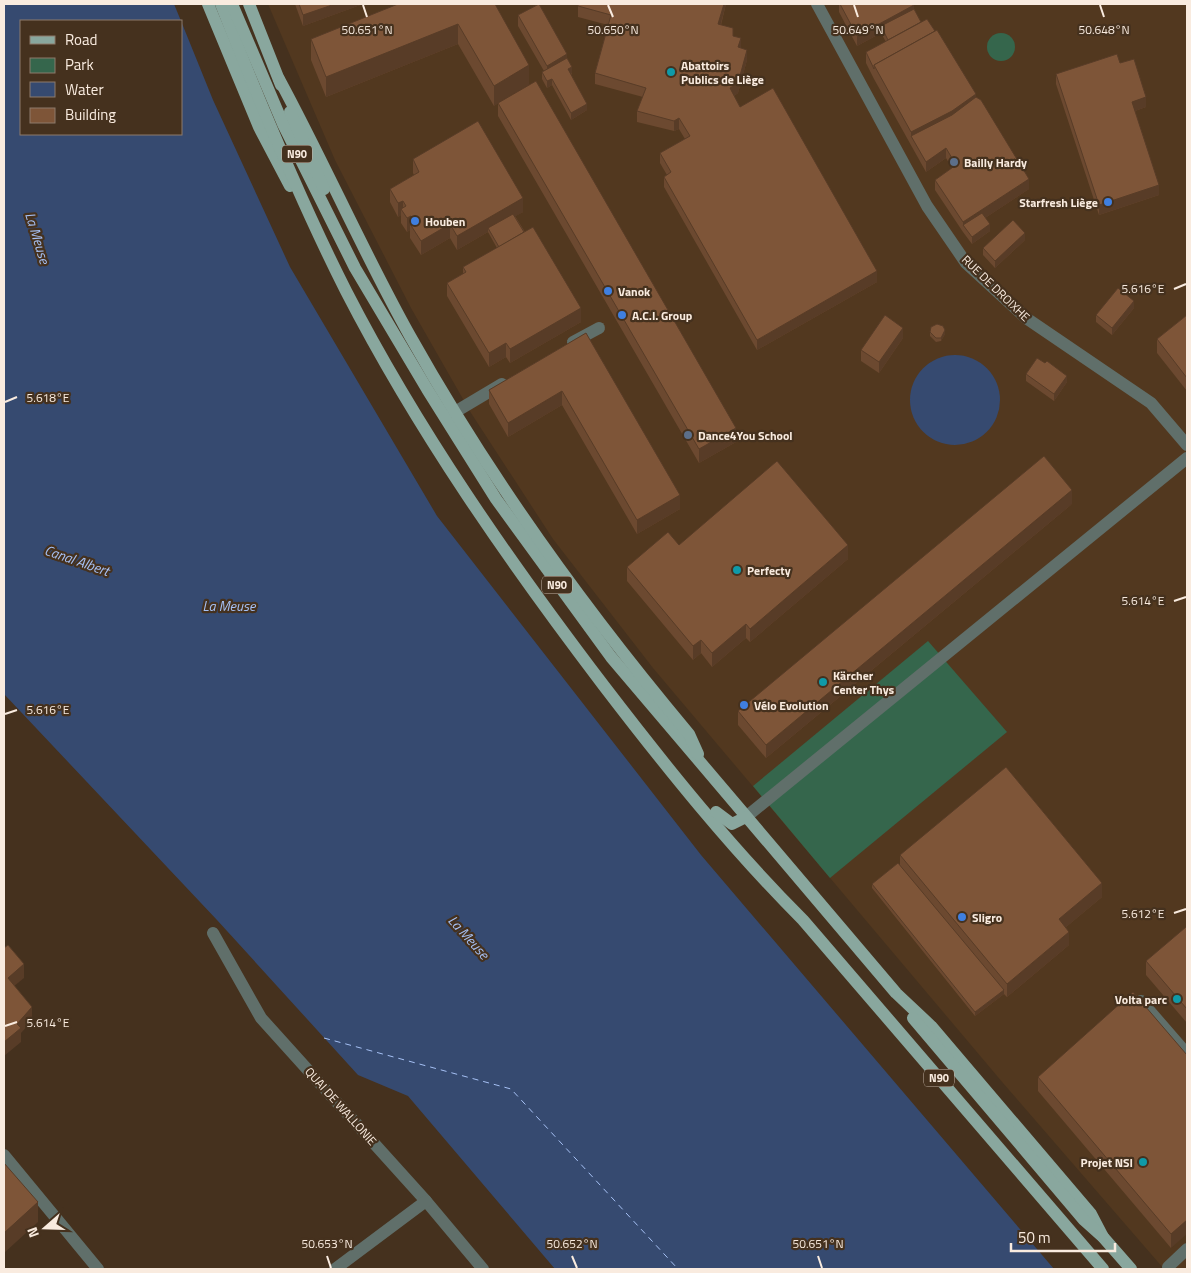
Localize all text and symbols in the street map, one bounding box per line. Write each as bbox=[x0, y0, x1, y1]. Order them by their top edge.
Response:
legend bbox=[20, 20, 182, 135]
text: 50.651°N bbox=[341, 20, 393, 39]
text: 50.650°N bbox=[587, 20, 639, 39]
text: 50.649°N bbox=[832, 20, 884, 39]
text: 50.648°N bbox=[1078, 20, 1130, 39]
text: Road bbox=[65, 28, 97, 51]
text: Park bbox=[65, 53, 94, 76]
place label: Abattoirs Publics de Liège bbox=[681, 56, 764, 89]
marker: Abattoirs Publics de Liège bbox=[665, 66, 677, 78]
text: Water bbox=[65, 78, 104, 101]
text: Building bbox=[65, 103, 116, 126]
road number: N90 bbox=[282, 146, 312, 162]
place label: Bailly Hardy bbox=[964, 153, 1027, 172]
marker: Bailly Hardy bbox=[948, 156, 960, 168]
place label: Starfresh Liège bbox=[1019, 193, 1098, 212]
marker: Starfresh Liège bbox=[1102, 196, 1114, 208]
water label: La Meuse bbox=[20, 210, 56, 268]
place label: Houben bbox=[425, 212, 465, 231]
marker: Houben bbox=[409, 215, 421, 227]
street label: RUE DE DROIXHE bbox=[957, 250, 1035, 326]
text: 5.616°E bbox=[1122, 279, 1165, 298]
place label: Vanok bbox=[618, 282, 651, 301]
marker: Vanok bbox=[602, 285, 614, 297]
place label: A.C.I. Group bbox=[632, 306, 693, 325]
marker: A.C.I. Group bbox=[616, 309, 628, 321]
text: 5.618°E bbox=[27, 388, 70, 407]
place label: Dance4You School bbox=[698, 426, 793, 445]
marker: Dance4You School bbox=[682, 429, 694, 441]
water label: Canal Albert bbox=[42, 539, 114, 581]
place label: Perfecty bbox=[747, 561, 791, 580]
marker: Perfecty bbox=[731, 564, 743, 576]
road number: N90 bbox=[542, 576, 572, 594]
text: 5.614°E bbox=[1122, 591, 1165, 610]
water label: La Meuse bbox=[203, 595, 257, 616]
place label: Kärcher Center Thys bbox=[833, 666, 895, 699]
marker: Kärcher Center Thys bbox=[817, 676, 829, 688]
place label: Vélo Evolution bbox=[754, 696, 829, 715]
marker: Vélo Evolution bbox=[738, 699, 750, 711]
text: 5.616°E bbox=[27, 700, 70, 719]
text: 5.612°E bbox=[1122, 904, 1165, 923]
place label: Sligro bbox=[972, 908, 1002, 927]
water label: La Meuse bbox=[444, 910, 495, 965]
marker: Sligro bbox=[956, 911, 968, 923]
place label: Volta parc bbox=[1115, 990, 1167, 1009]
marker: Volta parc bbox=[1171, 993, 1183, 1005]
text: 5.614°E bbox=[27, 1013, 70, 1032]
street label: QUAI DE WALLONIE bbox=[301, 1063, 382, 1150]
road number: N90 bbox=[924, 1070, 954, 1086]
place label: Projet NSI bbox=[1081, 1153, 1133, 1172]
marker: Projet NSI bbox=[1137, 1156, 1149, 1168]
north arrow bbox=[20, 1203, 70, 1253]
scale bar bbox=[1011, 1220, 1115, 1252]
text: N bbox=[21, 1224, 44, 1241]
text: 50 m bbox=[1018, 1226, 1051, 1249]
text: 50.653°N bbox=[301, 1234, 353, 1253]
text: 50.652°N bbox=[546, 1234, 598, 1253]
text: 50.651°N bbox=[792, 1234, 844, 1253]

